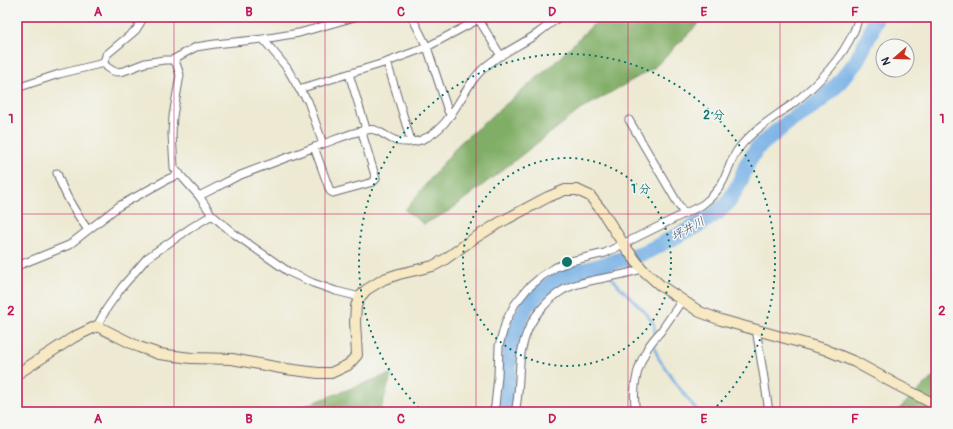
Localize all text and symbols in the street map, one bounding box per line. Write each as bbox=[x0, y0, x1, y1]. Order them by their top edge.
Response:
text: A bbox=[94, 4, 103, 20]
text: B bbox=[245, 4, 253, 20]
text: C bbox=[397, 4, 405, 20]
text: D bbox=[548, 4, 556, 20]
text: E bbox=[701, 4, 708, 20]
text: F bbox=[851, 4, 859, 20]
north arrow bbox=[875, 38, 915, 78]
text: N bbox=[879, 55, 893, 67]
text: 2 分 bbox=[703, 108, 725, 123]
text: 1 bbox=[8, 111, 14, 127]
text: 1 bbox=[939, 111, 945, 127]
text: 1 分 bbox=[631, 182, 651, 197]
water label: 坪井川 bbox=[669, 214, 707, 244]
centre of rings bbox=[560, 255, 574, 269]
text: 2 bbox=[7, 303, 15, 319]
text: 2 bbox=[938, 303, 946, 319]
text: A bbox=[94, 411, 103, 427]
text: B bbox=[245, 411, 253, 427]
text: C bbox=[397, 411, 405, 427]
text: D bbox=[548, 411, 556, 427]
text: E bbox=[701, 411, 708, 427]
text: F bbox=[851, 411, 859, 427]

